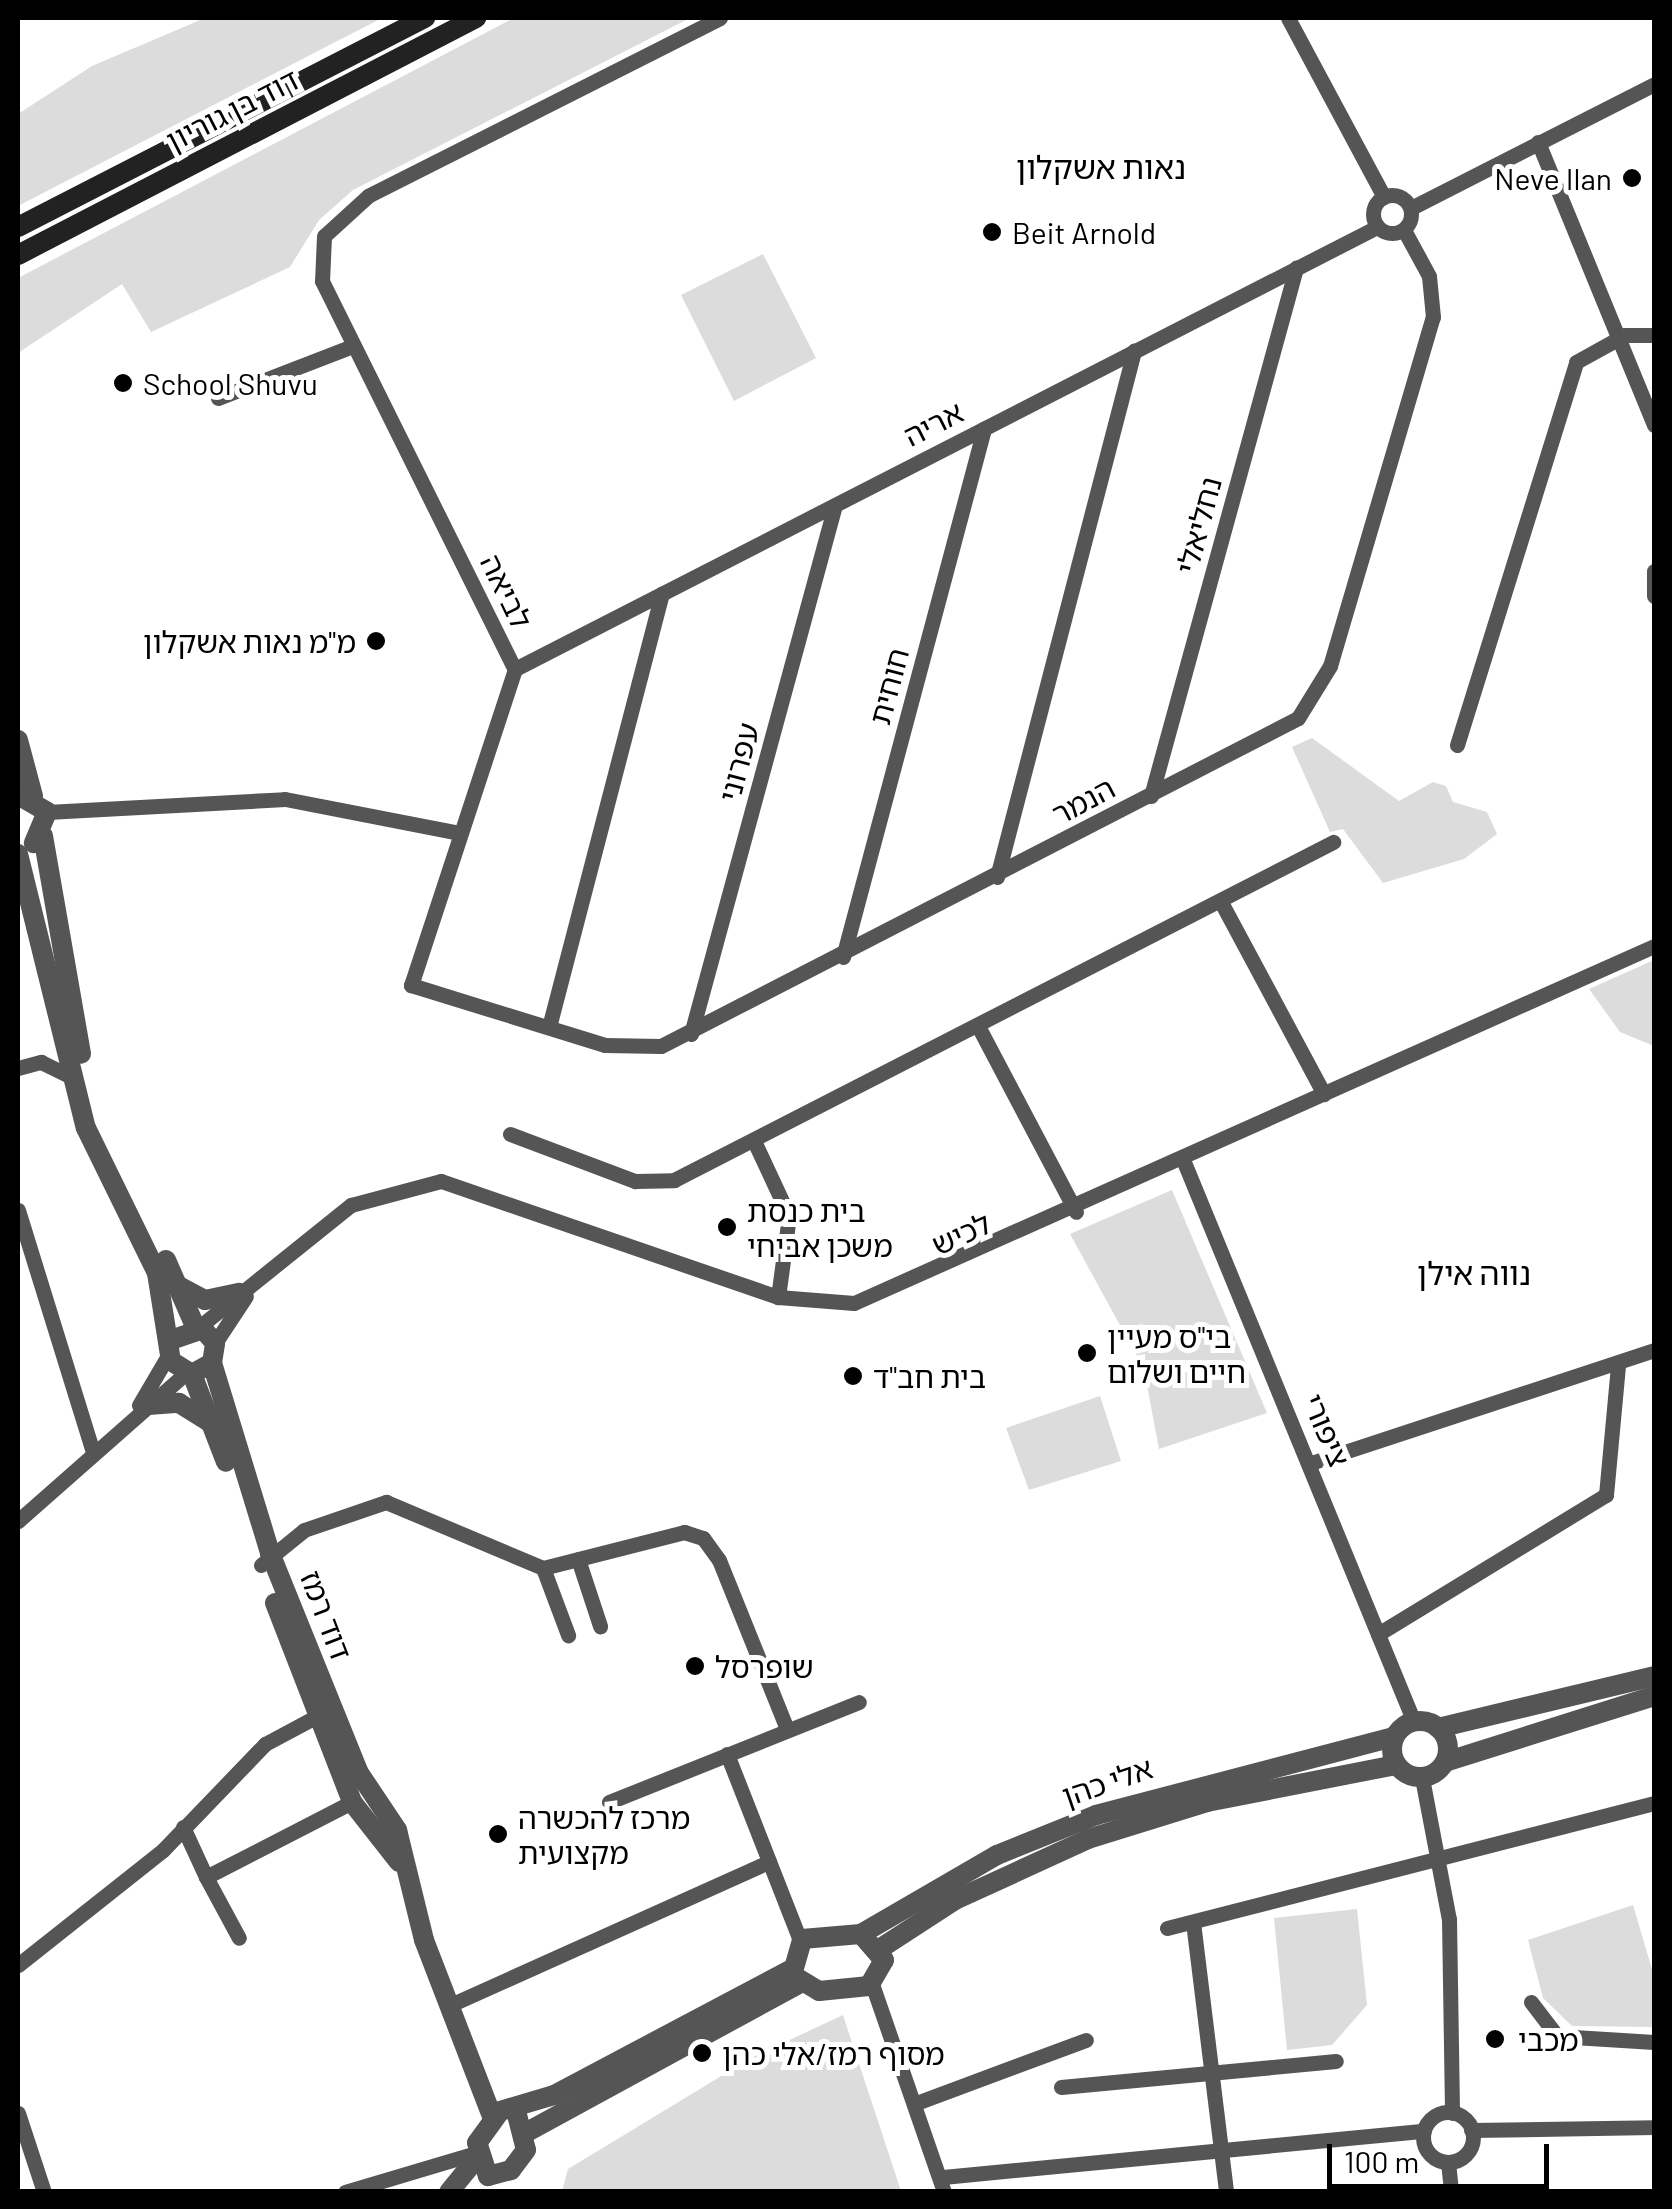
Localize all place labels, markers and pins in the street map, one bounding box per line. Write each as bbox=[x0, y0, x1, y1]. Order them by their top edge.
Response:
place label: Neve Ilan bbox=[1494, 160, 1612, 196]
marker: Neve Ilan bbox=[1621, 167, 1643, 189]
place label: Beit Arnold bbox=[1012, 214, 1156, 250]
marker: Beit Arnold bbox=[981, 221, 1003, 243]
place label: School Shuvu bbox=[143, 365, 318, 401]
marker: School Shuvu bbox=[112, 372, 134, 394]
place label: מ"מ נאות אשקלון bbox=[143, 623, 356, 659]
marker: מ"מ נאות אשקלון bbox=[365, 630, 387, 652]
place label: בית כנסת משכן אביחי bbox=[747, 1192, 893, 1262]
marker: בית כנסת משכן אביחי bbox=[716, 1216, 738, 1238]
place label: בי"ס מעיין חיים ושלום bbox=[1107, 1318, 1246, 1388]
marker: בי"ס מעיין חיים ושלום bbox=[1076, 1342, 1098, 1364]
place label: בית חב"ד bbox=[873, 1358, 986, 1394]
marker: בית חב"ד bbox=[842, 1365, 864, 1387]
place label: שופרסל bbox=[715, 1648, 814, 1684]
marker: שופרסל bbox=[684, 1655, 706, 1677]
place label: מרכז להכשרה מקצועית bbox=[518, 1799, 690, 1870]
marker: מרכז להכשרה מקצועית bbox=[487, 1823, 509, 1845]
place label: מכבי bbox=[1518, 2021, 1579, 2057]
marker: מכבי bbox=[1482, 2026, 1508, 2052]
place label: מסוף רמז/אלי כהן bbox=[722, 2035, 945, 2071]
marker: מסוף רמז/אלי כהן bbox=[691, 2042, 713, 2064]

